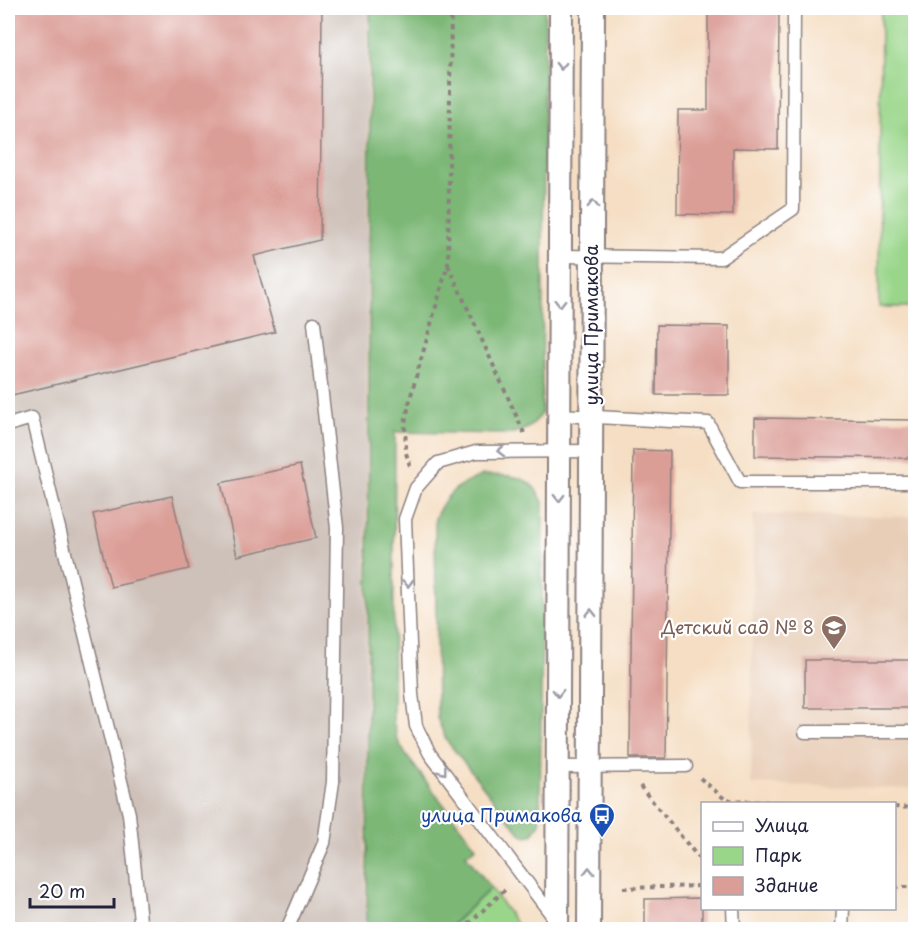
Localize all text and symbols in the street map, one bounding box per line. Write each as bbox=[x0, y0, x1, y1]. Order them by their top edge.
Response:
one-way arrow bbox=[555, 61, 567, 70]
one-way arrow bbox=[587, 199, 599, 208]
street label: улица Примакова bbox=[577, 244, 604, 405]
one-way arrow bbox=[554, 298, 566, 307]
one-way arrow bbox=[496, 445, 505, 458]
one-way arrow bbox=[553, 493, 565, 502]
one-way arrow bbox=[401, 579, 414, 588]
one-way arrow bbox=[584, 609, 597, 618]
place label: Детский сад № 8 bbox=[660, 613, 814, 640]
school or university icon: Детский сад № 8 bbox=[819, 613, 849, 651]
one-way arrow bbox=[552, 688, 564, 697]
one-way arrow bbox=[435, 764, 446, 775]
place label: улица Примакова bbox=[421, 801, 583, 828]
bus stop icon: улица Примакова bbox=[587, 801, 617, 839]
legend bbox=[701, 802, 896, 910]
text: Улица bbox=[755, 811, 809, 838]
text: Парк bbox=[755, 841, 802, 868]
one-way arrow bbox=[583, 867, 595, 876]
scale bar bbox=[30, 871, 114, 909]
text: Здание bbox=[755, 871, 818, 898]
text: 20 m bbox=[39, 877, 85, 904]

